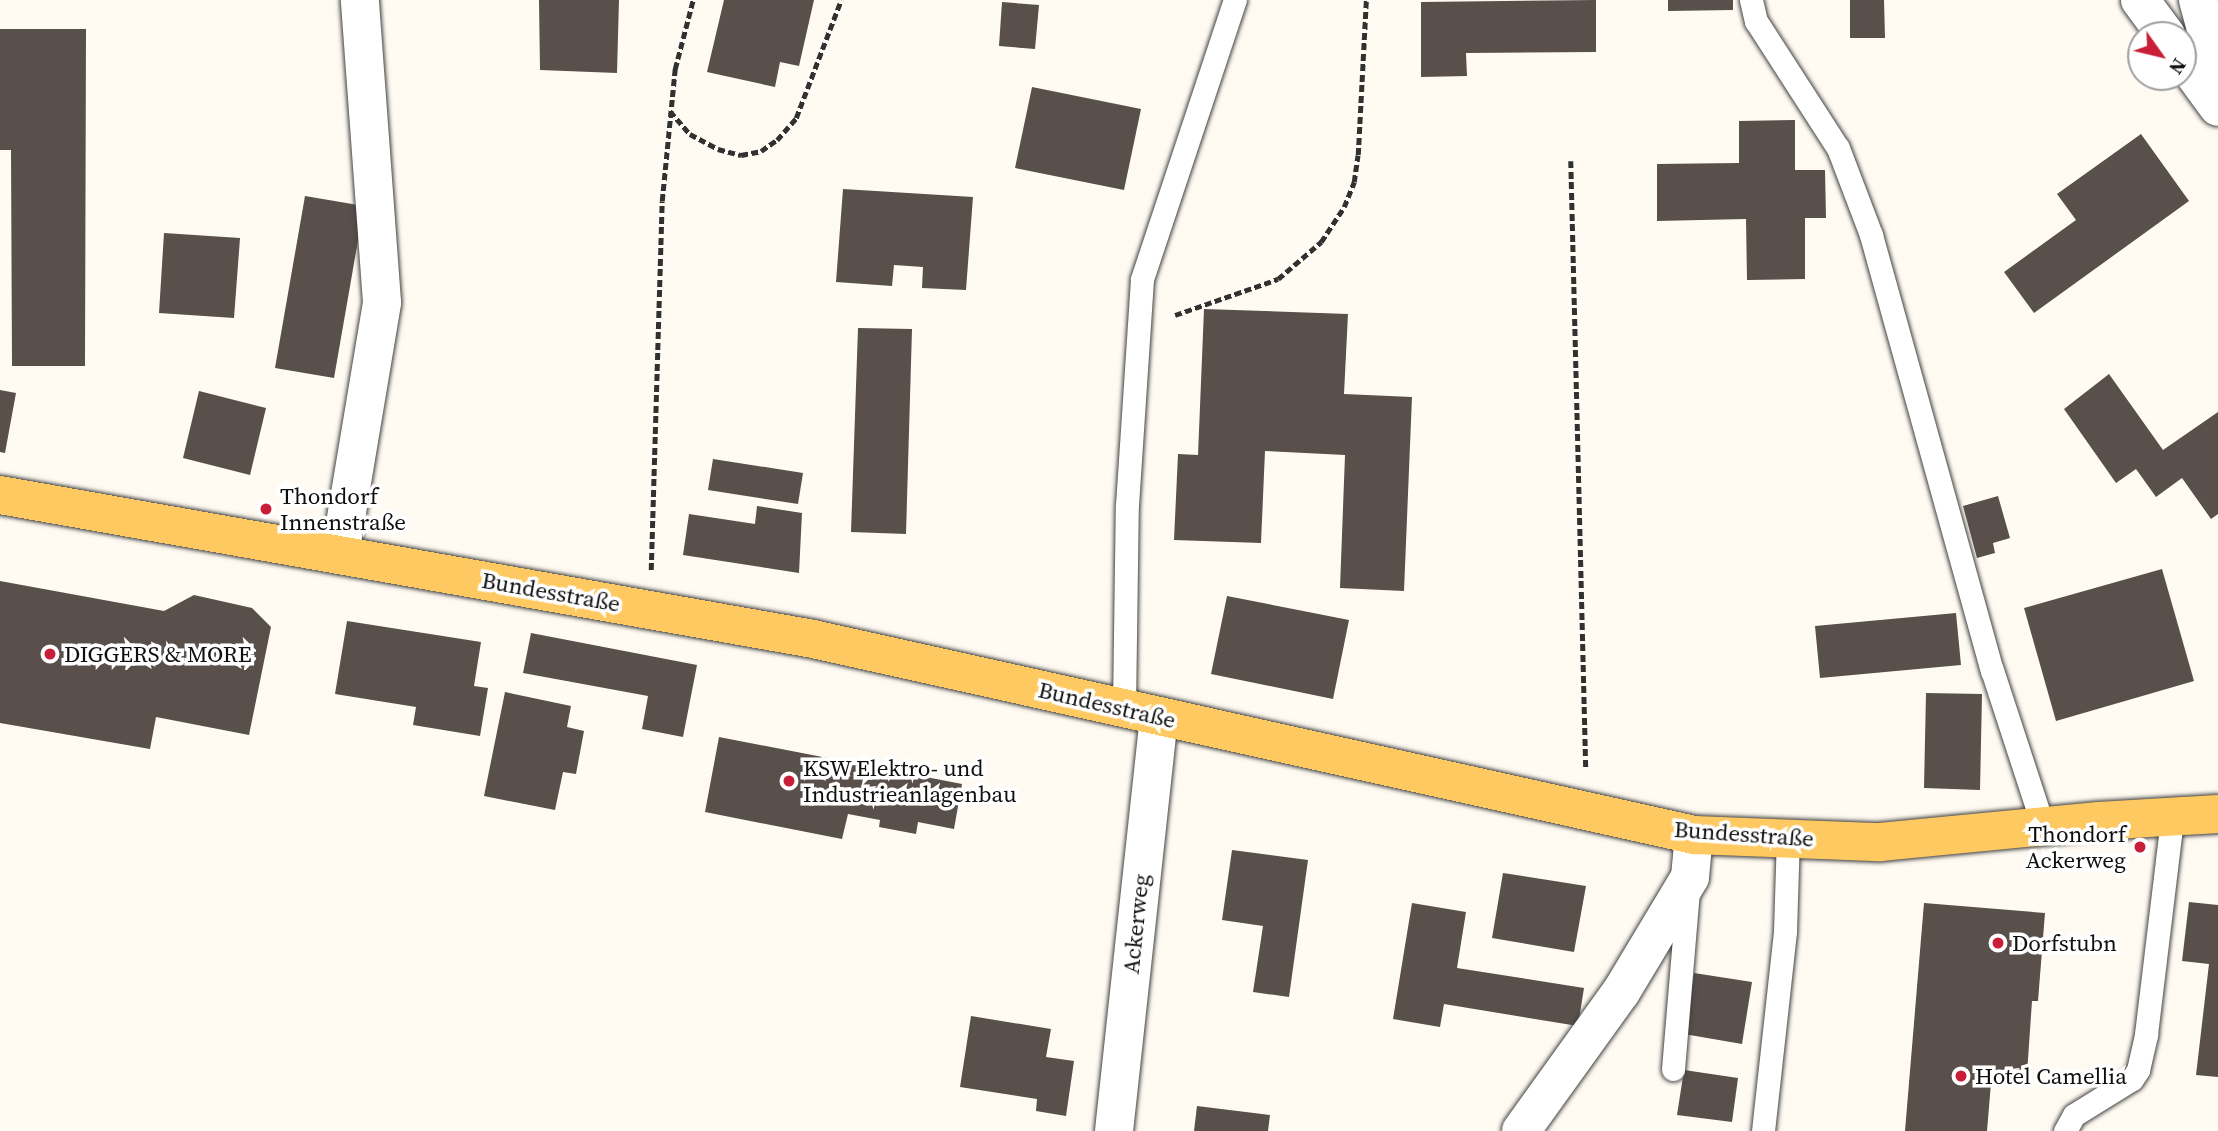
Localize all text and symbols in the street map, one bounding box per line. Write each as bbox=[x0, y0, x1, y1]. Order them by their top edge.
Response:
north arrow bbox=[2127, 21, 2197, 91]
text: N bbox=[2163, 54, 2192, 80]
place label: Thondorf Innenstraße bbox=[280, 482, 406, 536]
marker: Thondorf Innenstraße bbox=[258, 501, 274, 517]
street label: Bundesstraße bbox=[480, 566, 622, 618]
place label: DIGGERS & MORE bbox=[64, 640, 252, 668]
marker: DIGGERS & MORE bbox=[42, 646, 58, 662]
street label: Bundesstraße bbox=[1036, 676, 1178, 734]
place label: KSW Elektro- und Industrieanlagenbau bbox=[803, 754, 1017, 808]
marker: KSW Elektro- und Industrieanlagenbau bbox=[781, 773, 797, 789]
street label: Bundesstraße bbox=[1673, 815, 1815, 853]
place label: Thondorf Ackerweg bbox=[2026, 820, 2126, 874]
marker: Thondorf Ackerweg bbox=[2132, 839, 2148, 855]
street label: Ackerweg bbox=[1117, 873, 1155, 975]
place label: Dorfstubn bbox=[2012, 929, 2117, 957]
marker: Dorfstubn bbox=[1990, 935, 2006, 951]
place label: Hotel Camellia bbox=[1975, 1062, 2127, 1090]
marker: Hotel Camellia bbox=[1953, 1068, 1969, 1084]

